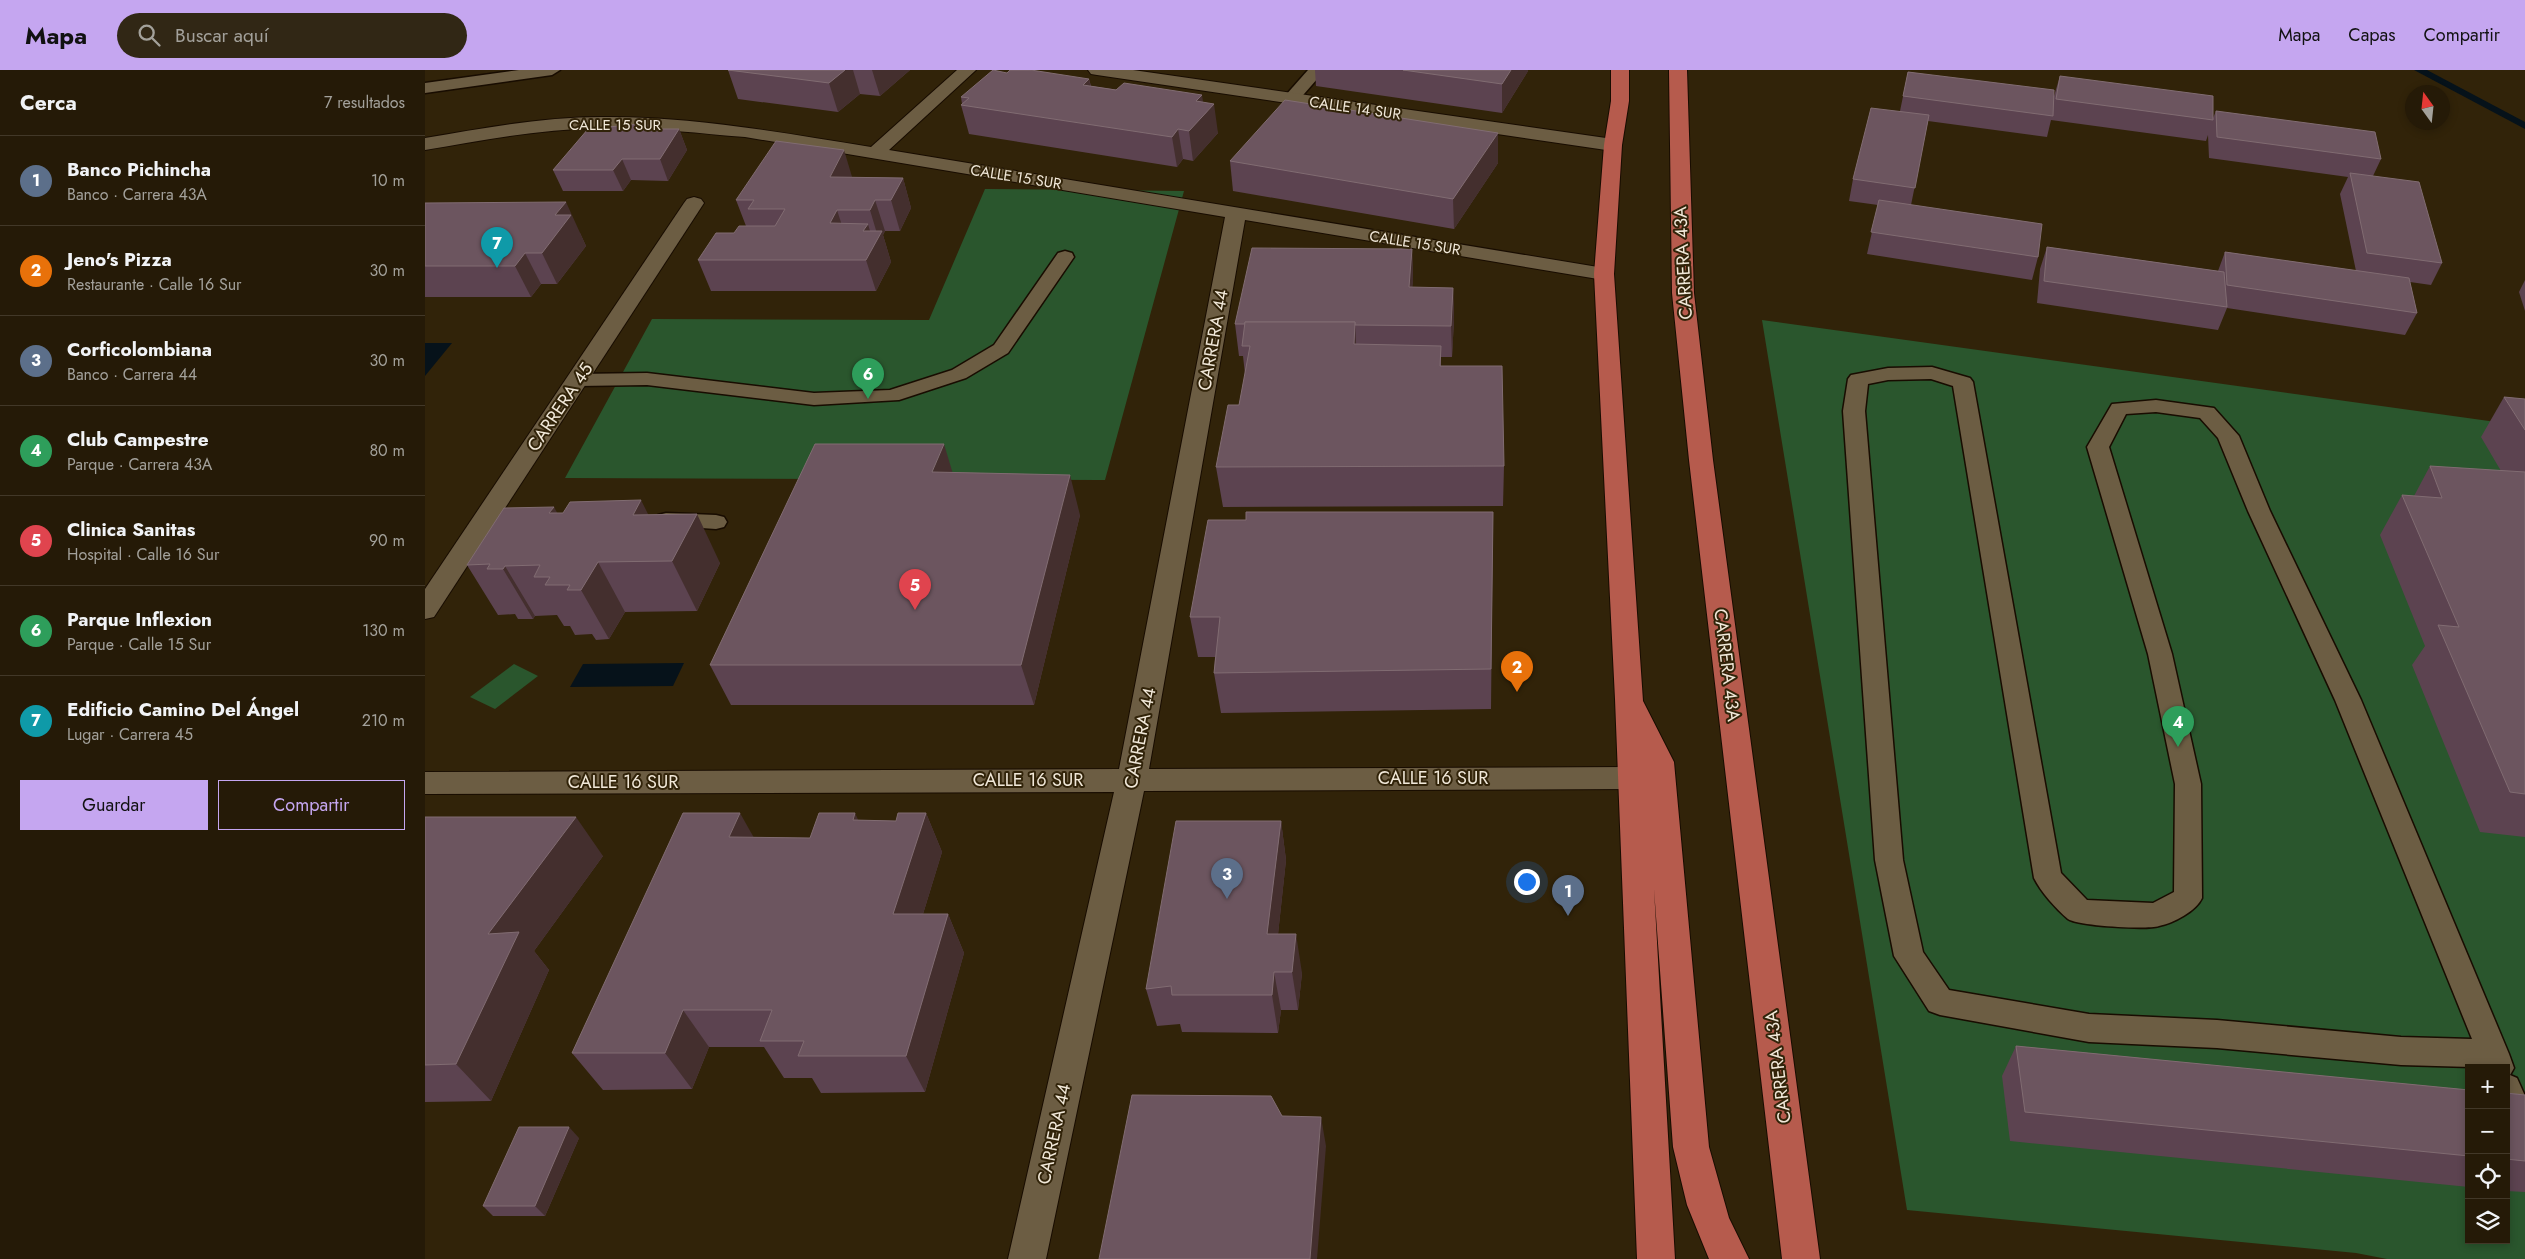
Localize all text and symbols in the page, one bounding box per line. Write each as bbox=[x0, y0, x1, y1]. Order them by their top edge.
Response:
search box bbox=[117, 13, 467, 58]
text: Mapa bbox=[25, 18, 87, 53]
icon: search bbox=[135, 21, 163, 49]
text: Buscar aquí bbox=[175, 22, 269, 49]
text: Mapa bbox=[2278, 22, 2320, 48]
text: Capas bbox=[2348, 22, 2396, 48]
text: Compartir bbox=[2424, 22, 2500, 48]
north arrow bbox=[2405, 85, 2450, 130]
text: Cerca bbox=[20, 88, 77, 118]
text: 7 resultados bbox=[324, 91, 405, 114]
street label: CALLE 14 SUR bbox=[1308, 91, 1403, 125]
street label: CALLE 15 SUR bbox=[569, 114, 662, 136]
text: Banco Pichincha bbox=[67, 156, 211, 183]
street label: CALLE 15 SUR bbox=[969, 159, 1064, 195]
text: 1 bbox=[32, 169, 40, 192]
text: 10 m bbox=[371, 169, 405, 192]
text: Banco · Carrera 43A bbox=[67, 183, 207, 206]
street label: CARRERA 43A bbox=[1667, 206, 1699, 320]
street label: CALLE 15 SUR bbox=[1368, 225, 1463, 261]
pin: 7 bbox=[481, 227, 513, 268]
text: Jeno's Pizza bbox=[67, 246, 172, 273]
text: 2 bbox=[31, 259, 41, 282]
text: 30 m bbox=[369, 259, 405, 282]
text: Restaurante · Calle 16 Sur bbox=[67, 273, 242, 296]
street label: CARRERA 44 bbox=[1191, 287, 1235, 393]
text: Corficolombiana bbox=[67, 336, 212, 363]
text: 3 bbox=[31, 349, 41, 372]
text: 30 m bbox=[369, 349, 405, 372]
street label: CARRERA 45 bbox=[521, 357, 599, 457]
pin: 6 bbox=[852, 358, 884, 399]
text: Banco · Carrera 44 bbox=[67, 363, 197, 386]
text: Club Campestre bbox=[67, 426, 209, 453]
text: 4 bbox=[30, 439, 42, 462]
text: 80 m bbox=[369, 439, 405, 462]
text: Parque · Carrera 43A bbox=[67, 453, 212, 476]
text: Clinica Sanitas bbox=[67, 516, 195, 543]
text: 5 bbox=[31, 529, 41, 552]
text: 90 m bbox=[369, 529, 405, 552]
text: Hospital · Calle 16 Sur bbox=[67, 543, 219, 566]
pin: 5 bbox=[899, 569, 931, 610]
text: Parque Inflexion bbox=[67, 606, 212, 633]
street label: CARRERA 43A bbox=[1707, 607, 1747, 723]
text: 6 bbox=[31, 619, 41, 642]
text: 130 m bbox=[362, 619, 405, 642]
text: Parque · Calle 15 Sur bbox=[67, 633, 211, 656]
pin: 2 bbox=[1501, 651, 1533, 692]
street label: CARRERA 44 bbox=[1117, 685, 1163, 791]
text: Edificio Camino Del Ángel bbox=[67, 696, 299, 723]
pin: 4 bbox=[2162, 706, 2194, 747]
text: 7 bbox=[31, 709, 41, 732]
text: 210 m bbox=[362, 709, 405, 732]
text: Lugar · Carrera 45 bbox=[67, 723, 193, 746]
street label: CALLE 16 SUR bbox=[1378, 765, 1488, 791]
street label: CALLE 16 SUR bbox=[973, 767, 1083, 793]
street label: CALLE 16 SUR bbox=[568, 769, 678, 795]
button: Guardar bbox=[20, 780, 208, 830]
button: Compartir bbox=[218, 780, 405, 830]
pin: 3 bbox=[1211, 858, 1243, 899]
your location bbox=[1514, 869, 1540, 895]
pin: 1 bbox=[1552, 875, 1584, 916]
street label: CARRERA 43A bbox=[1758, 1009, 1798, 1125]
map controls bbox=[2465, 1064, 2510, 1244]
button: + bbox=[2465, 1064, 2510, 1109]
street label: CARRERA 44 bbox=[1031, 1081, 1077, 1187]
button: − bbox=[2465, 1109, 2510, 1154]
button: locate bbox=[2465, 1154, 2510, 1199]
button: layers bbox=[2465, 1199, 2510, 1244]

